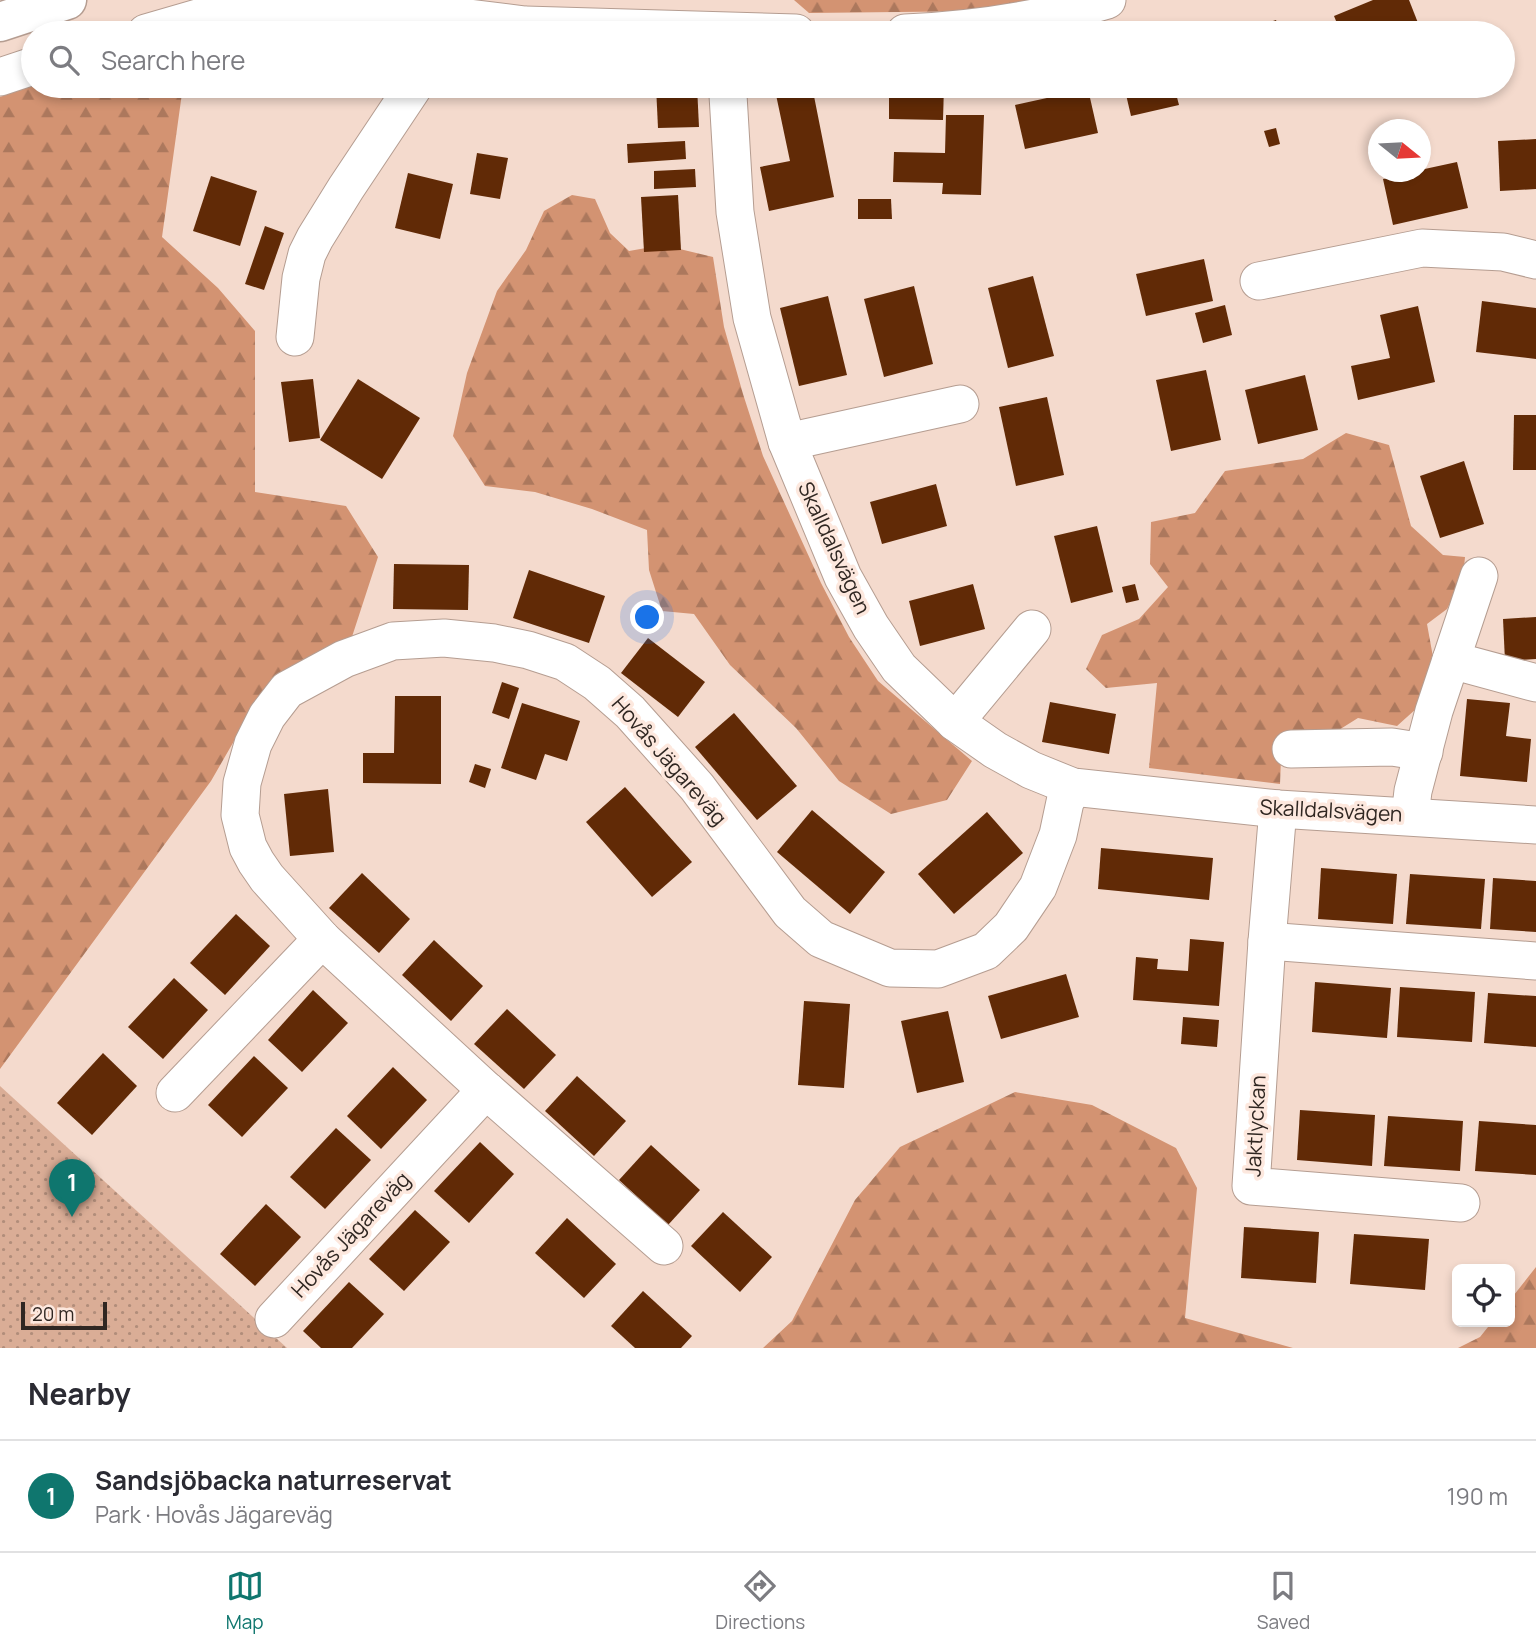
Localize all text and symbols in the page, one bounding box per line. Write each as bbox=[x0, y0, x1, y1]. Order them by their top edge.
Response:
search box bbox=[21, 21, 1515, 98]
icon: search bbox=[45, 41, 83, 79]
text: Search here bbox=[101, 42, 246, 78]
north arrow bbox=[1368, 119, 1431, 182]
street label: Skalldalsvägen bbox=[792, 477, 878, 618]
your location bbox=[630, 600, 664, 634]
street label: Hovås Jägareväg bbox=[606, 690, 734, 831]
street label: Skalldalsvägen bbox=[1259, 792, 1403, 828]
street label: Jaktlyckan bbox=[1238, 1074, 1272, 1178]
pin: 1 bbox=[49, 1159, 95, 1217]
street label: Hovås Jägareväg bbox=[285, 1165, 416, 1303]
map controls bbox=[1452, 1264, 1515, 1327]
button: locate bbox=[1452, 1264, 1515, 1327]
scale bar bbox=[21, 1299, 107, 1331]
text: 20 m bbox=[32, 1301, 74, 1327]
text: Nearby bbox=[28, 1373, 131, 1414]
text: Sandsjöbacka naturreservat bbox=[95, 1462, 452, 1498]
text: 1 bbox=[46, 1480, 56, 1512]
text: 190 m bbox=[1447, 1480, 1508, 1512]
text: Park · Hovås Jägareväg bbox=[95, 1498, 333, 1530]
tab: Map bbox=[226, 1567, 264, 1635]
tab: Directions bbox=[715, 1567, 805, 1635]
tab: Saved bbox=[1257, 1567, 1310, 1635]

